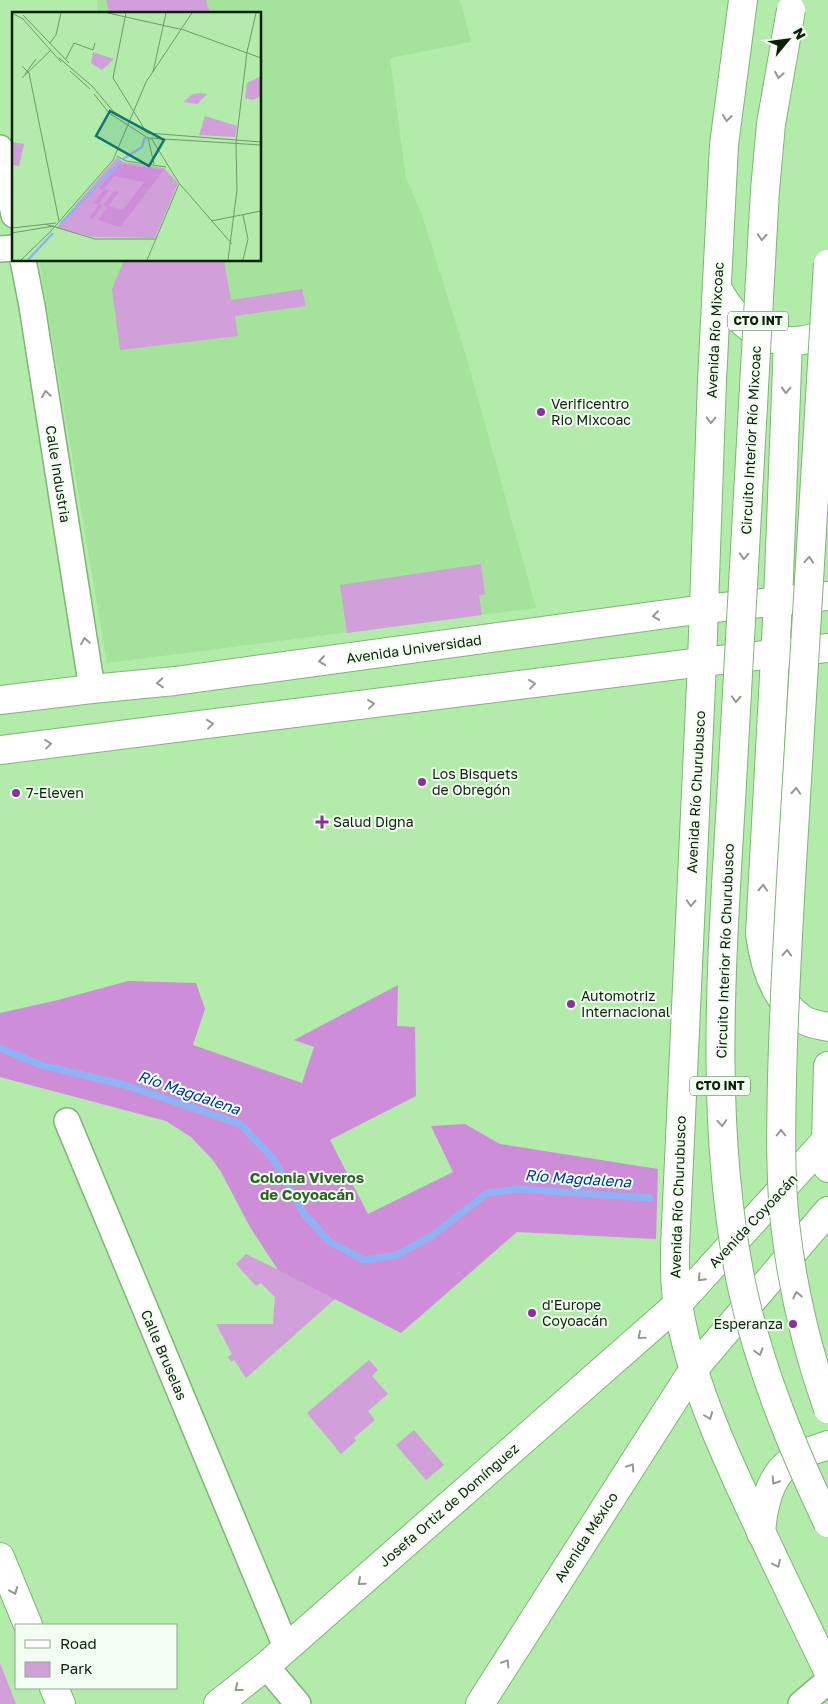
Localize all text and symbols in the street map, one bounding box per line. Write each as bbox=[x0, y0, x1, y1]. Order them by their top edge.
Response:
inset map bbox=[12, 12, 261, 261]
north arrow bbox=[763, 15, 813, 65]
text: N bbox=[790, 25, 810, 42]
one-way arrow bbox=[775, 71, 785, 80]
one-way arrow bbox=[722, 114, 733, 122]
one-way arrow bbox=[757, 233, 768, 241]
street label: Avenida Río Mixcoac bbox=[702, 261, 727, 399]
road number: CTO INT bbox=[728, 312, 788, 331]
street label: Circuito Interior Río Mixcoac bbox=[737, 345, 764, 535]
one-way arrow bbox=[781, 386, 791, 394]
one-way arrow bbox=[41, 389, 51, 398]
place label: Verificentro Rio Mixcoac bbox=[551, 395, 631, 428]
marker: Verificentro Rio Mixcoac bbox=[535, 406, 547, 418]
one-way arrow bbox=[706, 416, 716, 424]
street label: Calle Industria bbox=[42, 424, 75, 524]
one-way arrow bbox=[739, 553, 750, 561]
one-way arrow bbox=[804, 556, 815, 564]
one-way arrow bbox=[652, 610, 660, 621]
street label: Avenida Universidad bbox=[345, 631, 483, 666]
one-way arrow bbox=[80, 636, 90, 645]
one-way arrow bbox=[317, 655, 325, 666]
one-way arrow bbox=[156, 677, 164, 688]
one-way arrow bbox=[528, 679, 536, 690]
one-way arrow bbox=[731, 695, 742, 703]
one-way arrow bbox=[367, 699, 375, 710]
street label: Avenida Río Churubusco bbox=[683, 710, 708, 874]
one-way arrow bbox=[206, 719, 214, 730]
one-way arrow bbox=[45, 739, 53, 750]
place label: Los Bisquets de Obregón bbox=[432, 765, 518, 798]
marker: Los Bisquets de Obregón bbox=[416, 776, 428, 788]
place label: 7-Eleven bbox=[26, 784, 84, 801]
marker: 7-Eleven bbox=[10, 787, 22, 799]
one-way arrow bbox=[790, 787, 801, 795]
place label: Salud Digna bbox=[333, 813, 414, 830]
marker: Salud Digna bbox=[315, 815, 329, 829]
street label: Circuito Interior Río Churubusco bbox=[712, 843, 737, 1059]
one-way arrow bbox=[757, 883, 768, 891]
one-way arrow bbox=[686, 900, 696, 907]
one-way arrow bbox=[782, 949, 793, 957]
place label: Automotriz Internacional bbox=[581, 987, 670, 1020]
marker: Automotriz Internacional bbox=[565, 998, 577, 1010]
water label: Río Magdalena bbox=[136, 1066, 243, 1119]
road number: CTO INT bbox=[690, 1076, 750, 1096]
street label: Avenida Río Churubusco bbox=[666, 1115, 689, 1279]
one-way arrow bbox=[716, 1120, 727, 1128]
one-way arrow bbox=[776, 1129, 786, 1137]
water label: Río Magdalena bbox=[524, 1165, 632, 1192]
district label: Colonia Viveros de Coyoacán bbox=[250, 1168, 364, 1203]
street label: Avenida Coyoacán bbox=[705, 1170, 801, 1271]
one-way arrow bbox=[698, 1272, 707, 1281]
one-way arrow bbox=[792, 1290, 803, 1299]
place label: d'Europe Coyoacán bbox=[542, 1296, 608, 1329]
street label: Calle Bruselas bbox=[138, 1307, 191, 1403]
marker: d'Europe Coyoacán bbox=[526, 1307, 538, 1319]
place label: Esperanza bbox=[713, 1315, 783, 1332]
marker: Esperanza bbox=[787, 1318, 799, 1330]
one-way arrow bbox=[637, 1330, 646, 1339]
one-way arrow bbox=[754, 1348, 764, 1356]
one-way arrow bbox=[703, 1411, 714, 1420]
street label: Josefa Ortiz de Domínguez bbox=[375, 1439, 522, 1570]
one-way arrow bbox=[625, 1463, 635, 1472]
one-way arrow bbox=[772, 1475, 781, 1485]
street label: Avenida México bbox=[550, 1489, 621, 1585]
one-way arrow bbox=[770, 1559, 781, 1568]
one-way arrow bbox=[358, 1576, 367, 1585]
one-way arrow bbox=[8, 1586, 18, 1595]
legend bbox=[15, 1624, 178, 1689]
text: Road bbox=[60, 1634, 97, 1652]
text: Park bbox=[60, 1659, 93, 1677]
one-way arrow bbox=[500, 1659, 509, 1669]
one-way arrow bbox=[234, 1682, 244, 1691]

